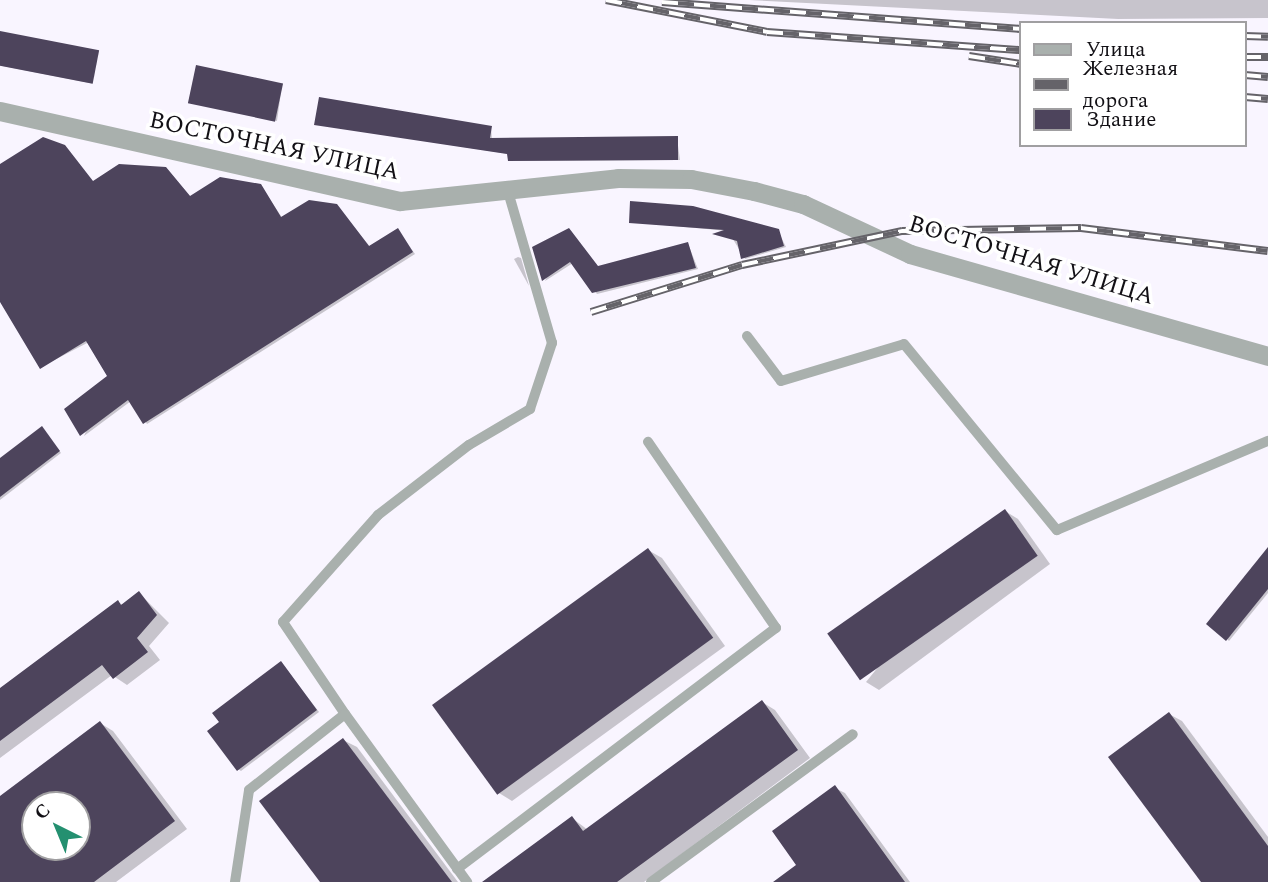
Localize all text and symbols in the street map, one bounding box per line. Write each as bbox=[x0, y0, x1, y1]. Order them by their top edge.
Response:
legend bbox=[1020, 21, 1247, 147]
text: Улица bbox=[1086, 34, 1145, 66]
text: Железная дорога bbox=[1083, 53, 1178, 117]
text: Здание bbox=[1086, 104, 1156, 136]
street label: ВОСТОЧНАЯ УЛИЦА bbox=[146, 106, 402, 188]
street label: ВОСТОЧНАЯ УЛИЦА bbox=[905, 210, 1157, 312]
north arrow bbox=[21, 791, 91, 861]
text: С bbox=[28, 797, 58, 827]

